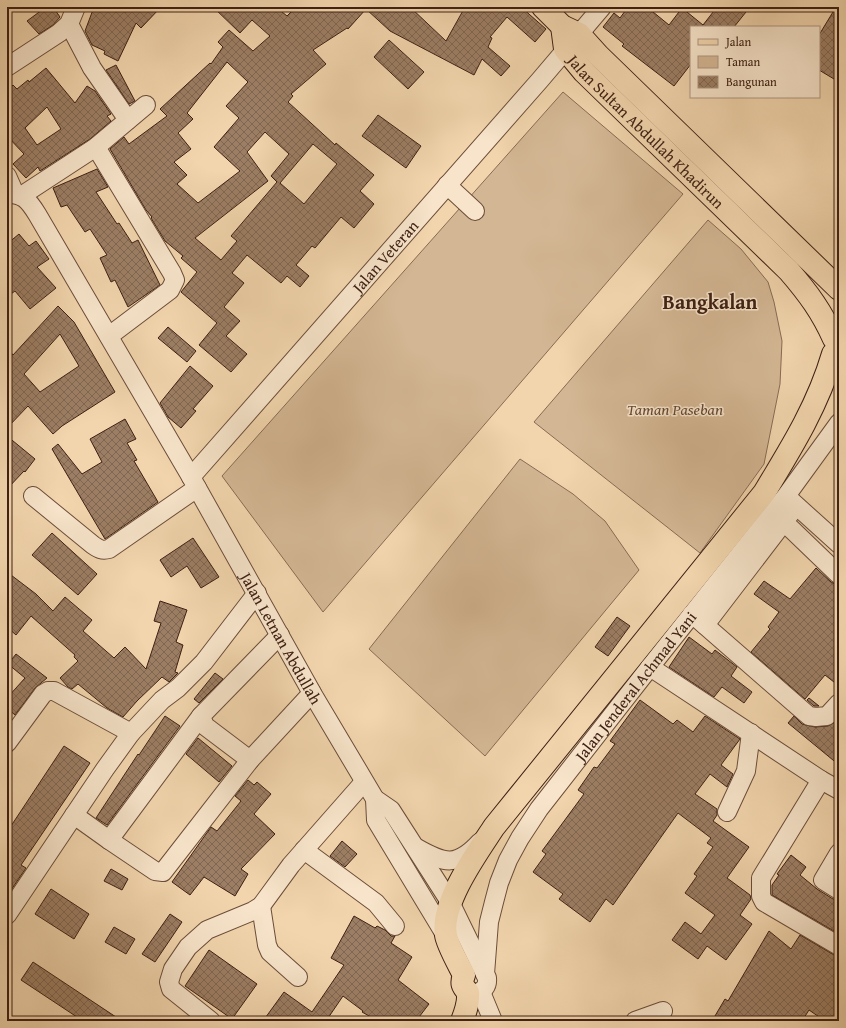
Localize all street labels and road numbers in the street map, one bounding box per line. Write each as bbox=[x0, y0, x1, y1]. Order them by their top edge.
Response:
street label: Jalan Sultan Abdullah Khadirun bbox=[561, 48, 730, 214]
street label: Jalan Veteran bbox=[345, 214, 424, 300]
street label: Jalan Letnan Abdullah bbox=[234, 566, 328, 709]
street label: Jalan Jenderal Achmad Yani bbox=[568, 606, 702, 768]

